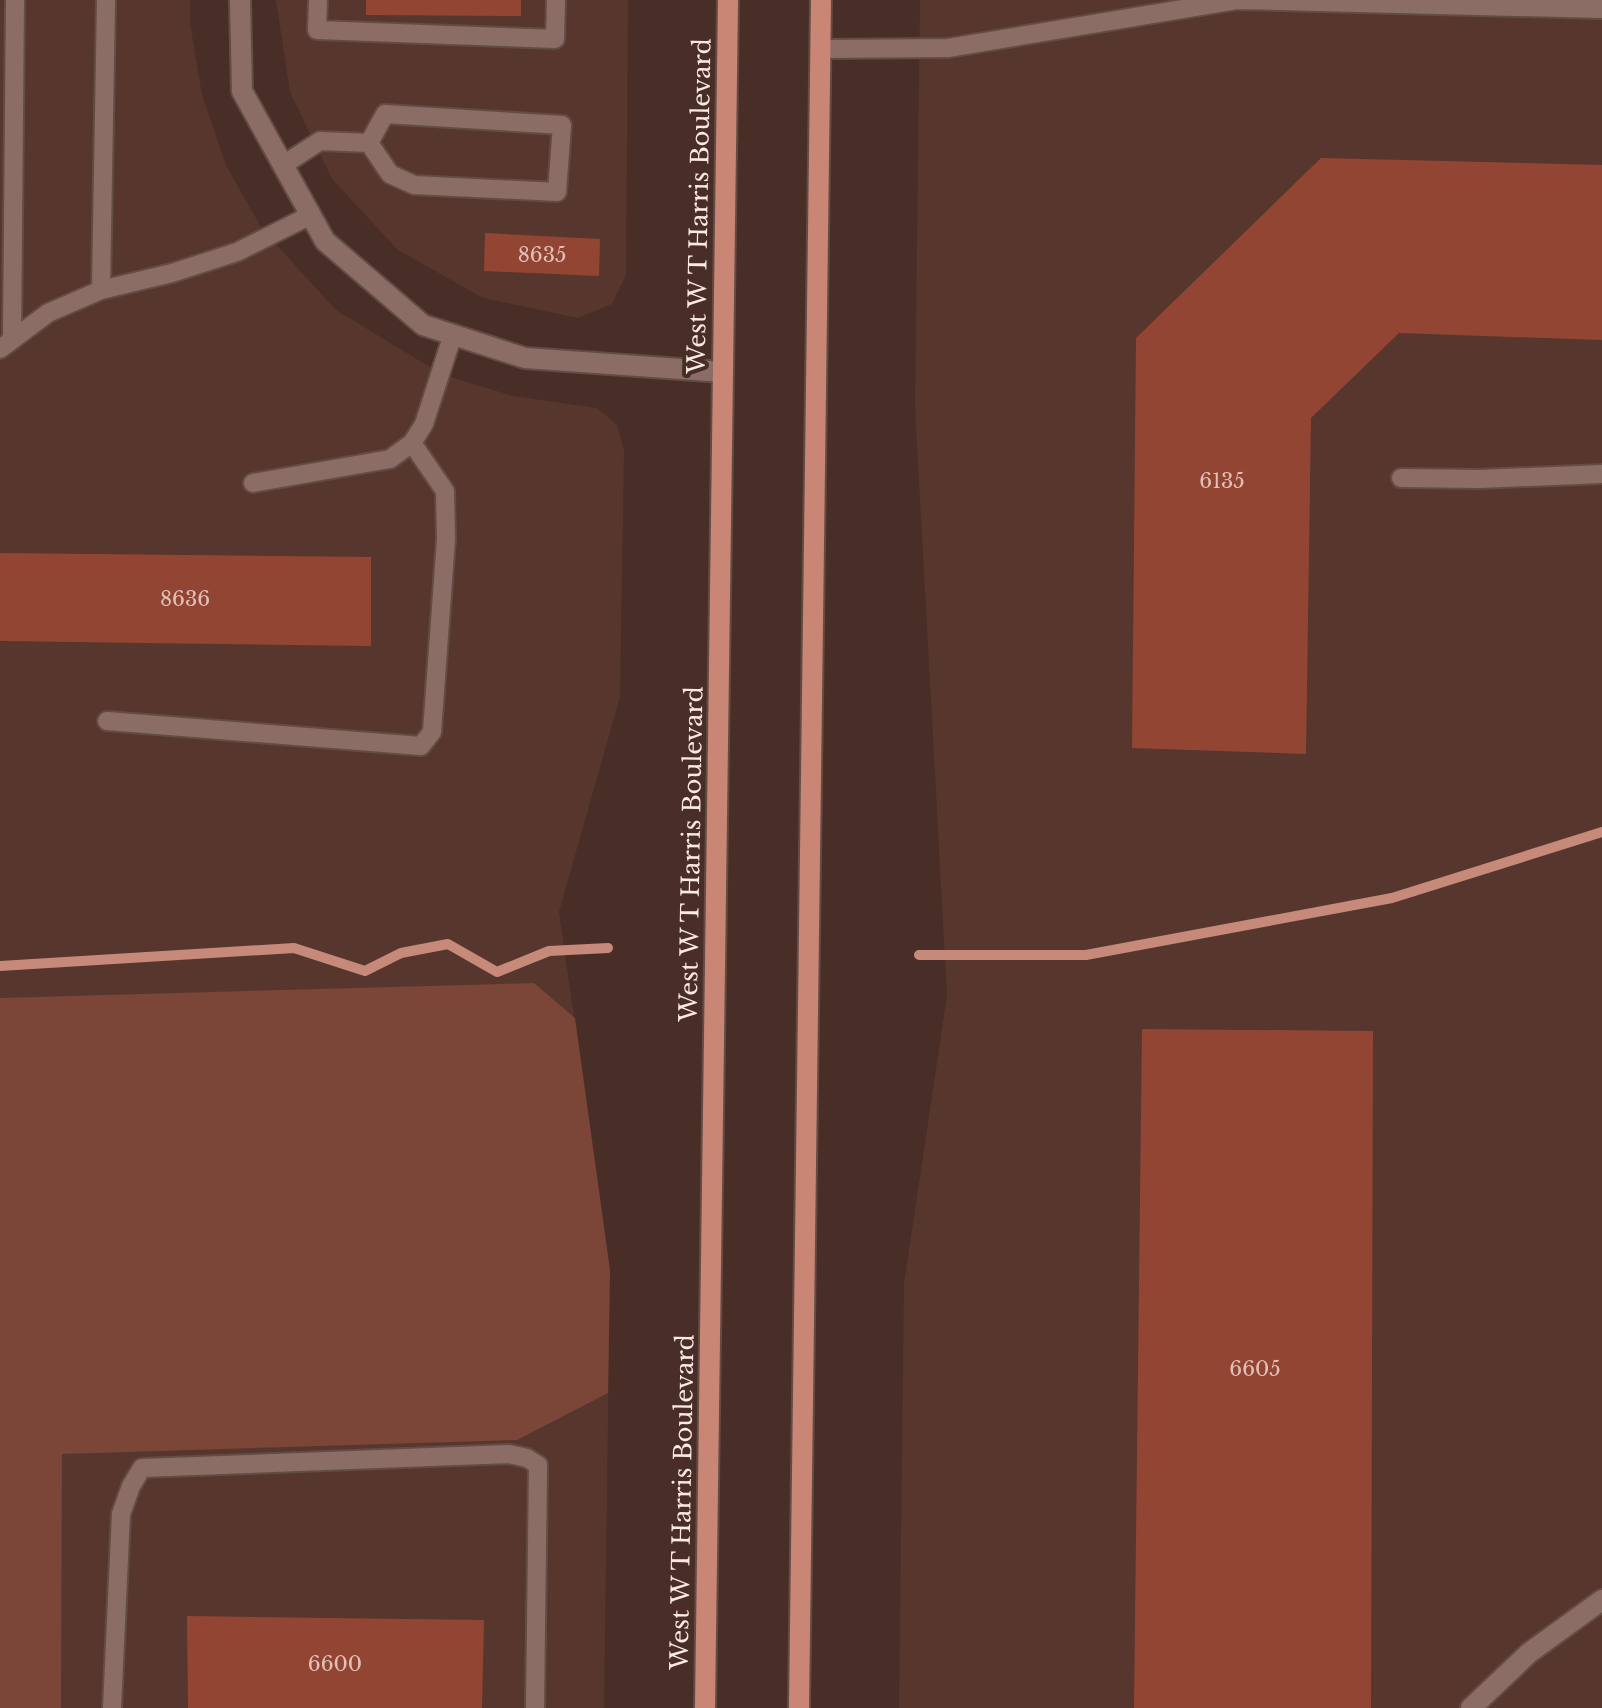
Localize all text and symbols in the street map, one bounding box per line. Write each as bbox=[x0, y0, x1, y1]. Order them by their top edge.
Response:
street label: West W T Harris Boulevard bbox=[682, 38, 716, 375]
house number: 8635 bbox=[518, 243, 566, 267]
house number: 6135 bbox=[1199, 469, 1245, 493]
house number: 8636 bbox=[160, 587, 210, 611]
street label: West W T Harris Boulevard bbox=[674, 686, 708, 1023]
street label: West W T Harris Boulevard bbox=[665, 1334, 699, 1671]
house number: 6605 bbox=[1229, 1357, 1281, 1381]
house number: 6600 bbox=[308, 1652, 362, 1676]

